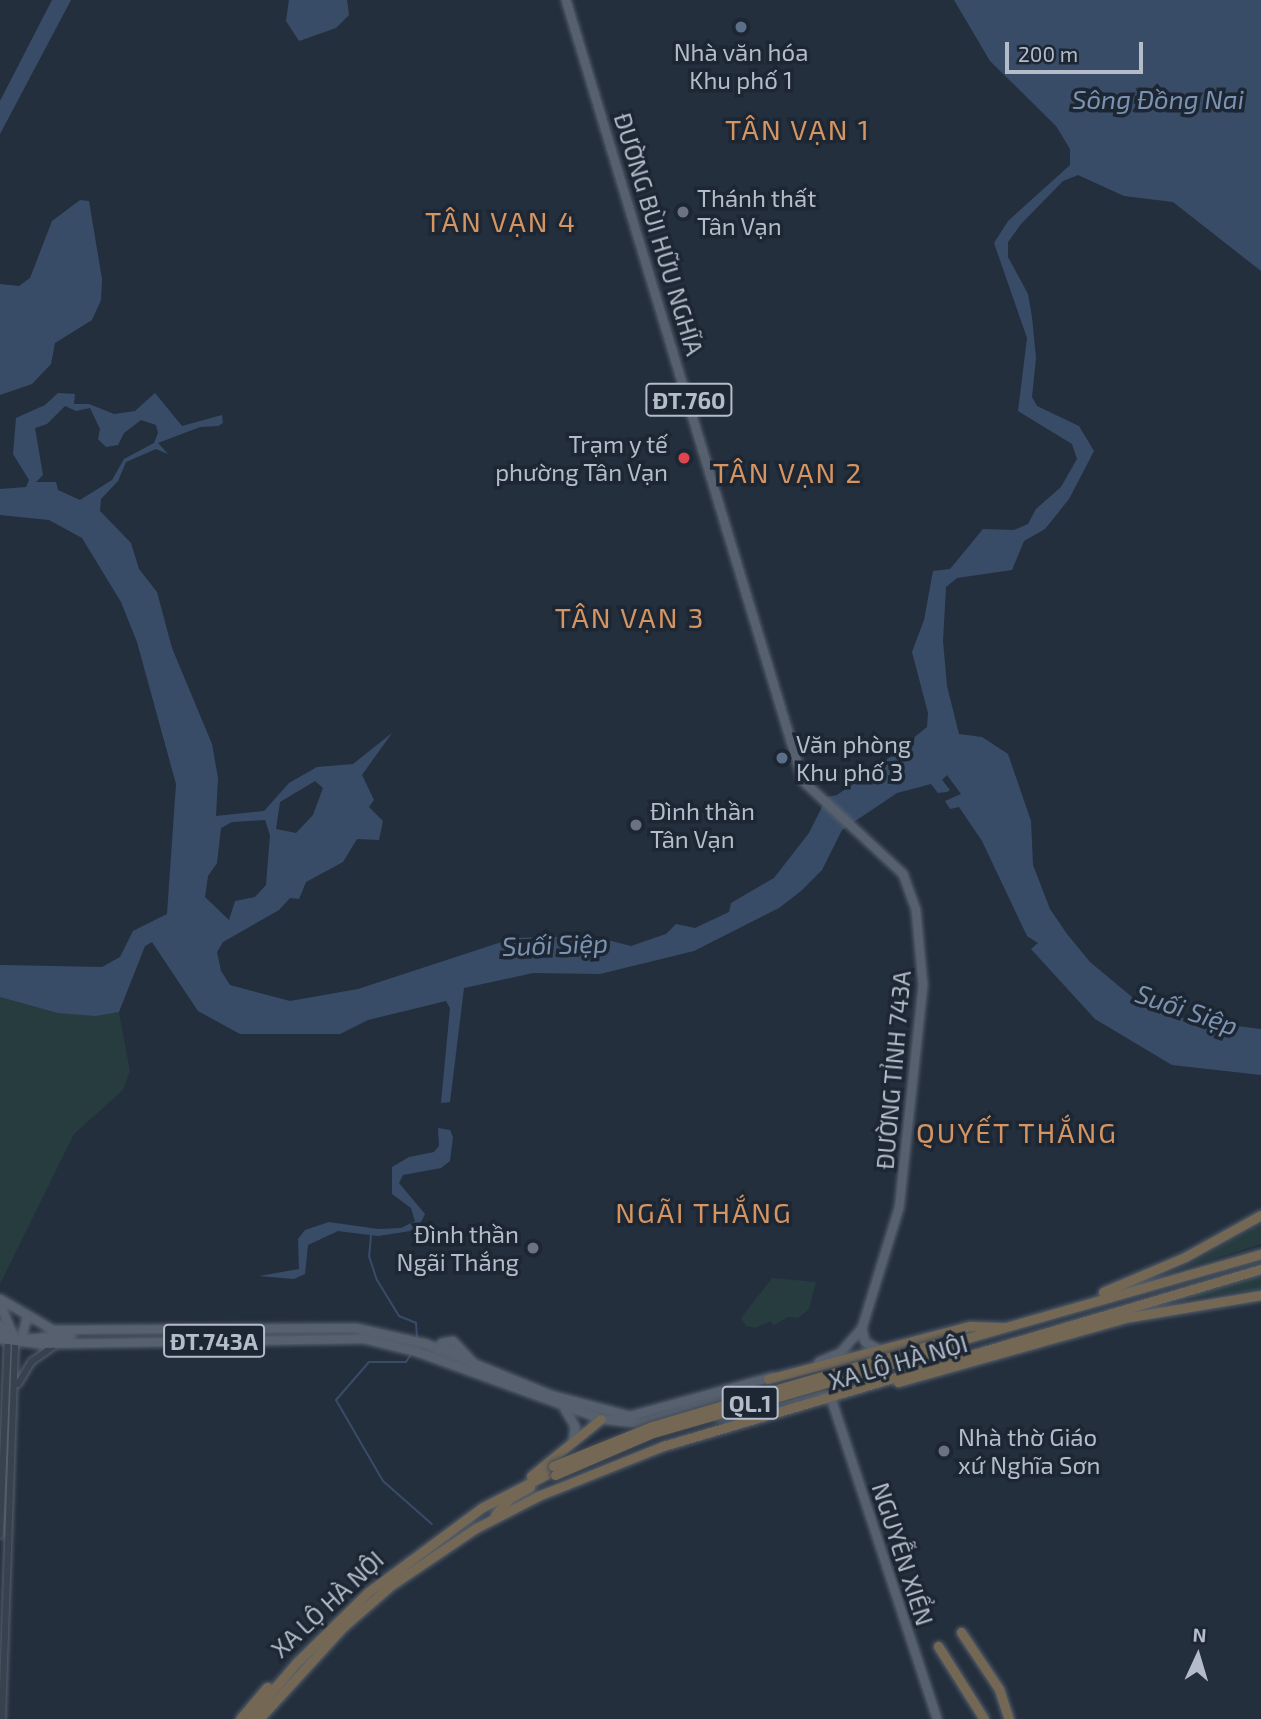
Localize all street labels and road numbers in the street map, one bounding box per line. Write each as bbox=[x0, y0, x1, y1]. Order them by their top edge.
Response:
street label: ĐƯỜNG BÙI HỮU NGHĨA bbox=[608, 109, 710, 359]
road number: ĐT.760 bbox=[645, 380, 733, 420]
street label: ĐƯỜNG TỈNH 743A bbox=[870, 969, 916, 1171]
road number: ĐT.743A bbox=[162, 1322, 266, 1360]
street label: XA LỘ HÀ NỘI bbox=[825, 1328, 971, 1396]
road number: QL.1 bbox=[720, 1384, 780, 1422]
street label: NGUYỄN XIỂN bbox=[866, 1479, 940, 1629]
street label: XA LỘ HÀ NỘI bbox=[265, 1544, 389, 1664]

